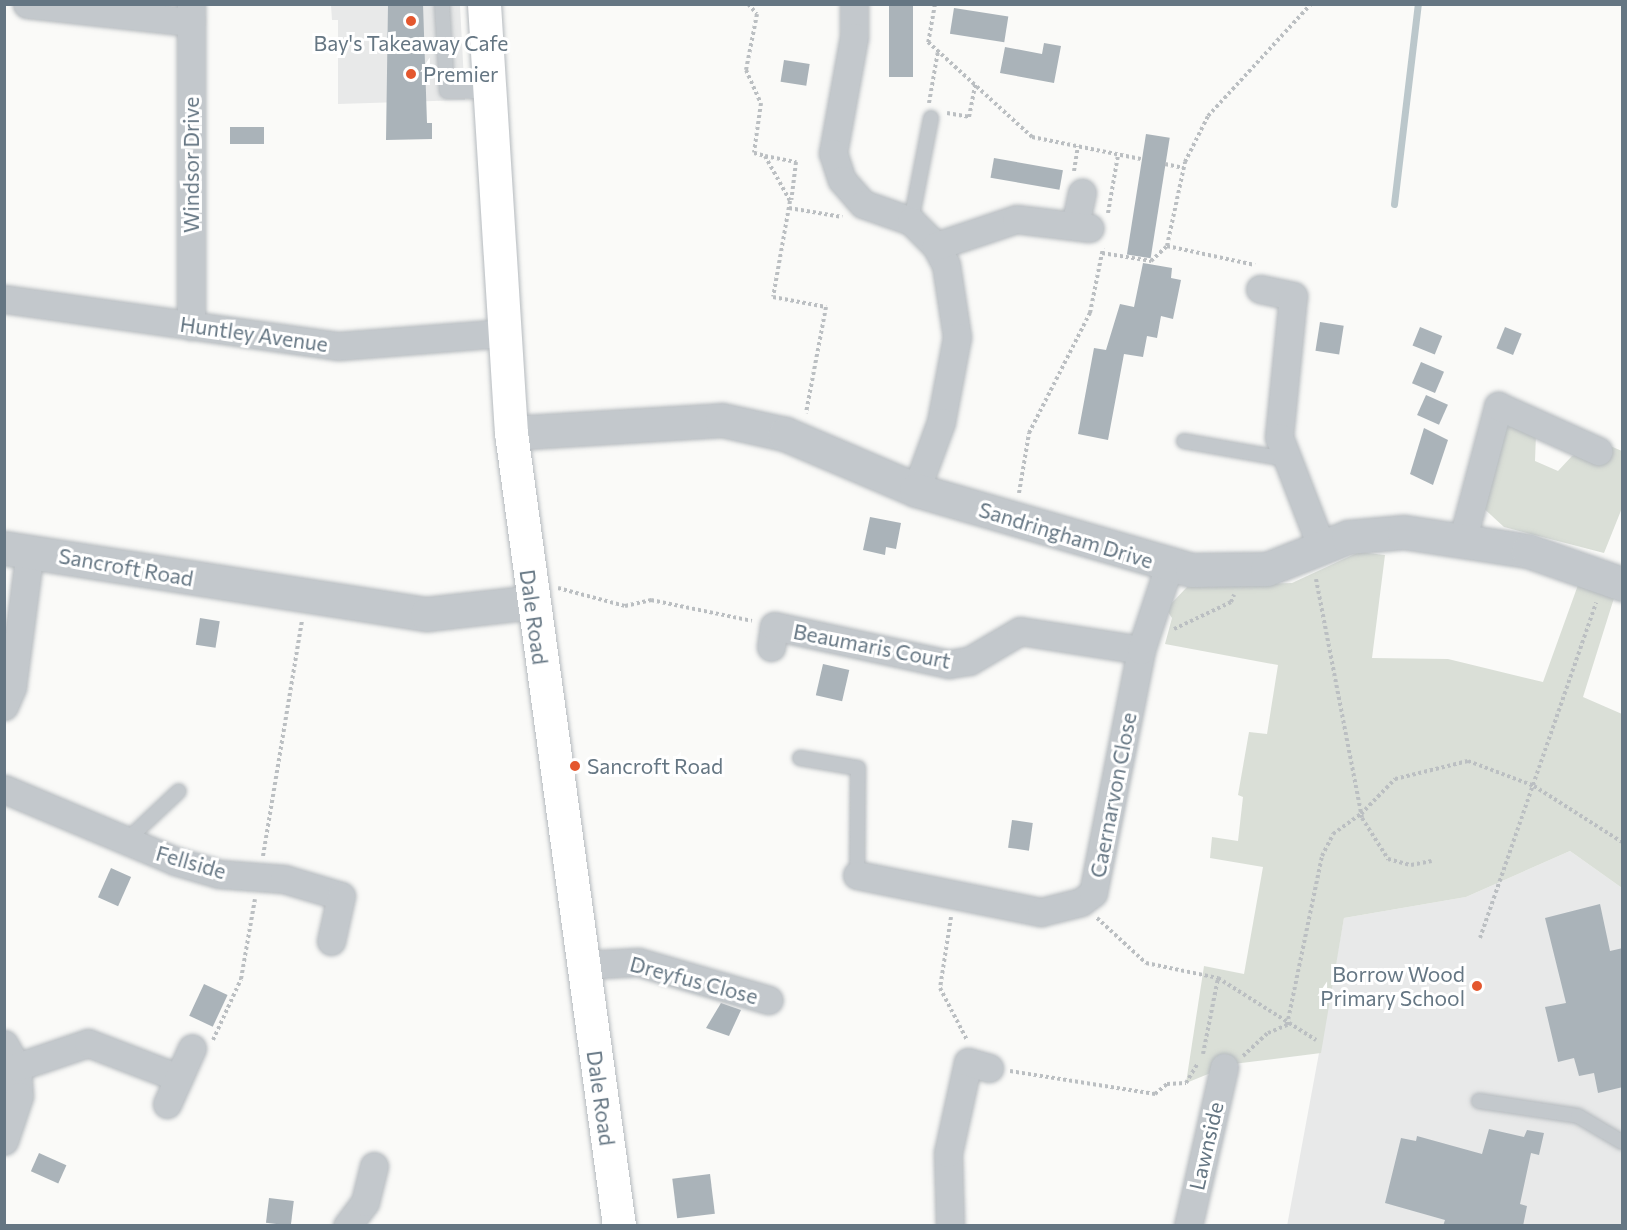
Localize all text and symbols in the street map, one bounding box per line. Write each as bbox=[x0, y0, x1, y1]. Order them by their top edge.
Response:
marker: Bay's Takeaway Cafe bbox=[404, 14, 418, 28]
place label: Bay's Takeaway Cafe bbox=[314, 30, 508, 56]
place label: Premier bbox=[423, 61, 498, 87]
marker: Premier bbox=[404, 67, 418, 81]
street label: Windsor Drive bbox=[178, 97, 204, 233]
street label: Huntley Avenue bbox=[178, 311, 330, 357]
street label: Sandringham Drive bbox=[976, 497, 1156, 573]
street label: Sancroft Road bbox=[57, 543, 195, 591]
street label: Dale Road bbox=[515, 568, 553, 666]
street label: Beaumaris Court bbox=[791, 618, 953, 674]
street label: Caernarvon Close bbox=[1085, 710, 1141, 880]
place label: Sancroft Road bbox=[587, 753, 723, 779]
marker: Sancroft Road bbox=[568, 759, 582, 773]
street label: Fellside bbox=[153, 840, 229, 884]
street label: Dreyfus Close bbox=[627, 951, 761, 1009]
place label: Borrow Wood Primary School bbox=[1320, 961, 1465, 1011]
marker: Borrow Wood Primary School bbox=[1470, 979, 1484, 993]
street label: Dale Road bbox=[582, 1049, 620, 1147]
street label: Lawnside bbox=[1184, 1099, 1228, 1193]

